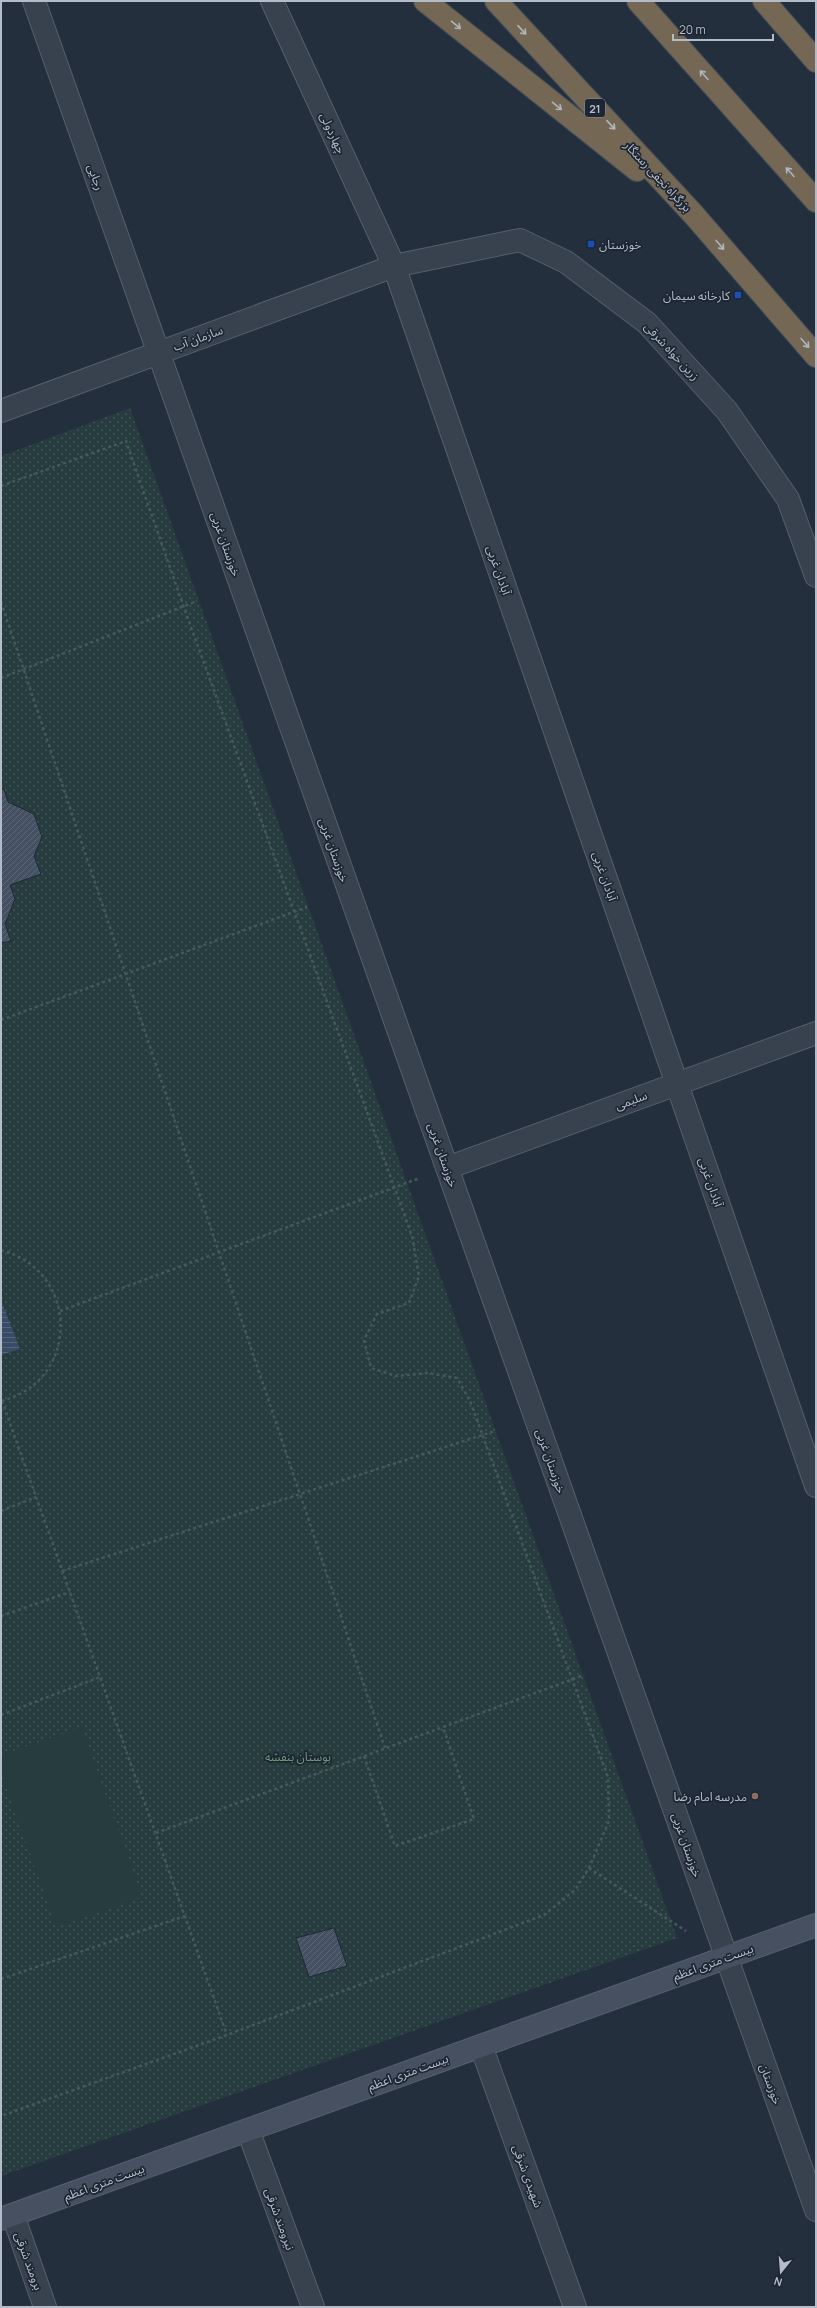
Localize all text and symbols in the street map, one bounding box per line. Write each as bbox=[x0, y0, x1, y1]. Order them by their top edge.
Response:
scale bar bbox=[673, 16, 773, 42]
one-way arrow bbox=[450, 21, 461, 30]
text: 20 m bbox=[679, 21, 706, 38]
one-way arrow bbox=[518, 24, 527, 35]
one-way arrow bbox=[699, 69, 708, 80]
road number: 21 bbox=[585, 99, 605, 117]
one-way arrow bbox=[552, 102, 563, 111]
street label: چهاردولی bbox=[316, 110, 350, 156]
one-way arrow bbox=[606, 120, 616, 130]
street label: بزرگراه نجفی رستگار bbox=[620, 136, 695, 215]
street label: رجایی bbox=[83, 161, 109, 193]
one-way arrow bbox=[785, 167, 795, 177]
place label: خوزستان bbox=[599, 236, 641, 253]
marker: خوزستان bbox=[586, 239, 596, 249]
one-way arrow bbox=[715, 239, 724, 250]
place label: کارخانه سیمان bbox=[663, 287, 731, 304]
marker: کارخانه سیمان bbox=[733, 290, 743, 300]
street label: زرین خواه شرقی bbox=[641, 318, 703, 384]
street label: سازمان آب bbox=[171, 321, 225, 355]
one-way arrow bbox=[800, 338, 810, 348]
street label: خوزستان غربی bbox=[207, 509, 245, 579]
street label: آبادان غربی bbox=[483, 543, 516, 597]
street label: خوزستان غربی bbox=[315, 815, 353, 885]
street label: آبادان غربی bbox=[589, 849, 622, 903]
street label: سلیمی bbox=[612, 1086, 650, 1114]
street label: خوزستان غربی bbox=[424, 1120, 462, 1190]
street label: آبادان غربی bbox=[695, 1155, 728, 1209]
street label: خوزستان غربی bbox=[532, 1426, 570, 1496]
park label: بوستان بنفشه bbox=[265, 1748, 331, 1765]
place label: مدرسه امام رضا bbox=[673, 1788, 747, 1806]
marker: مدرسه امام رضا bbox=[750, 1791, 760, 1801]
street label: خوزستان غربی bbox=[668, 1810, 706, 1880]
street label: بیست متری اعظم bbox=[670, 1940, 756, 1985]
street label: بیست متری اعظم bbox=[365, 2050, 451, 2095]
street label: خوزستان bbox=[756, 2061, 786, 2107]
street label: شهیدی شرقی bbox=[509, 2142, 547, 2210]
street label: بیست متری اعظم bbox=[61, 2160, 147, 2205]
street label: نیرومند شرقی bbox=[261, 2186, 299, 2252]
street label: برومند شرقی bbox=[11, 2230, 47, 2292]
north arrow bbox=[761, 2252, 801, 2292]
text: N bbox=[772, 2274, 784, 2290]

